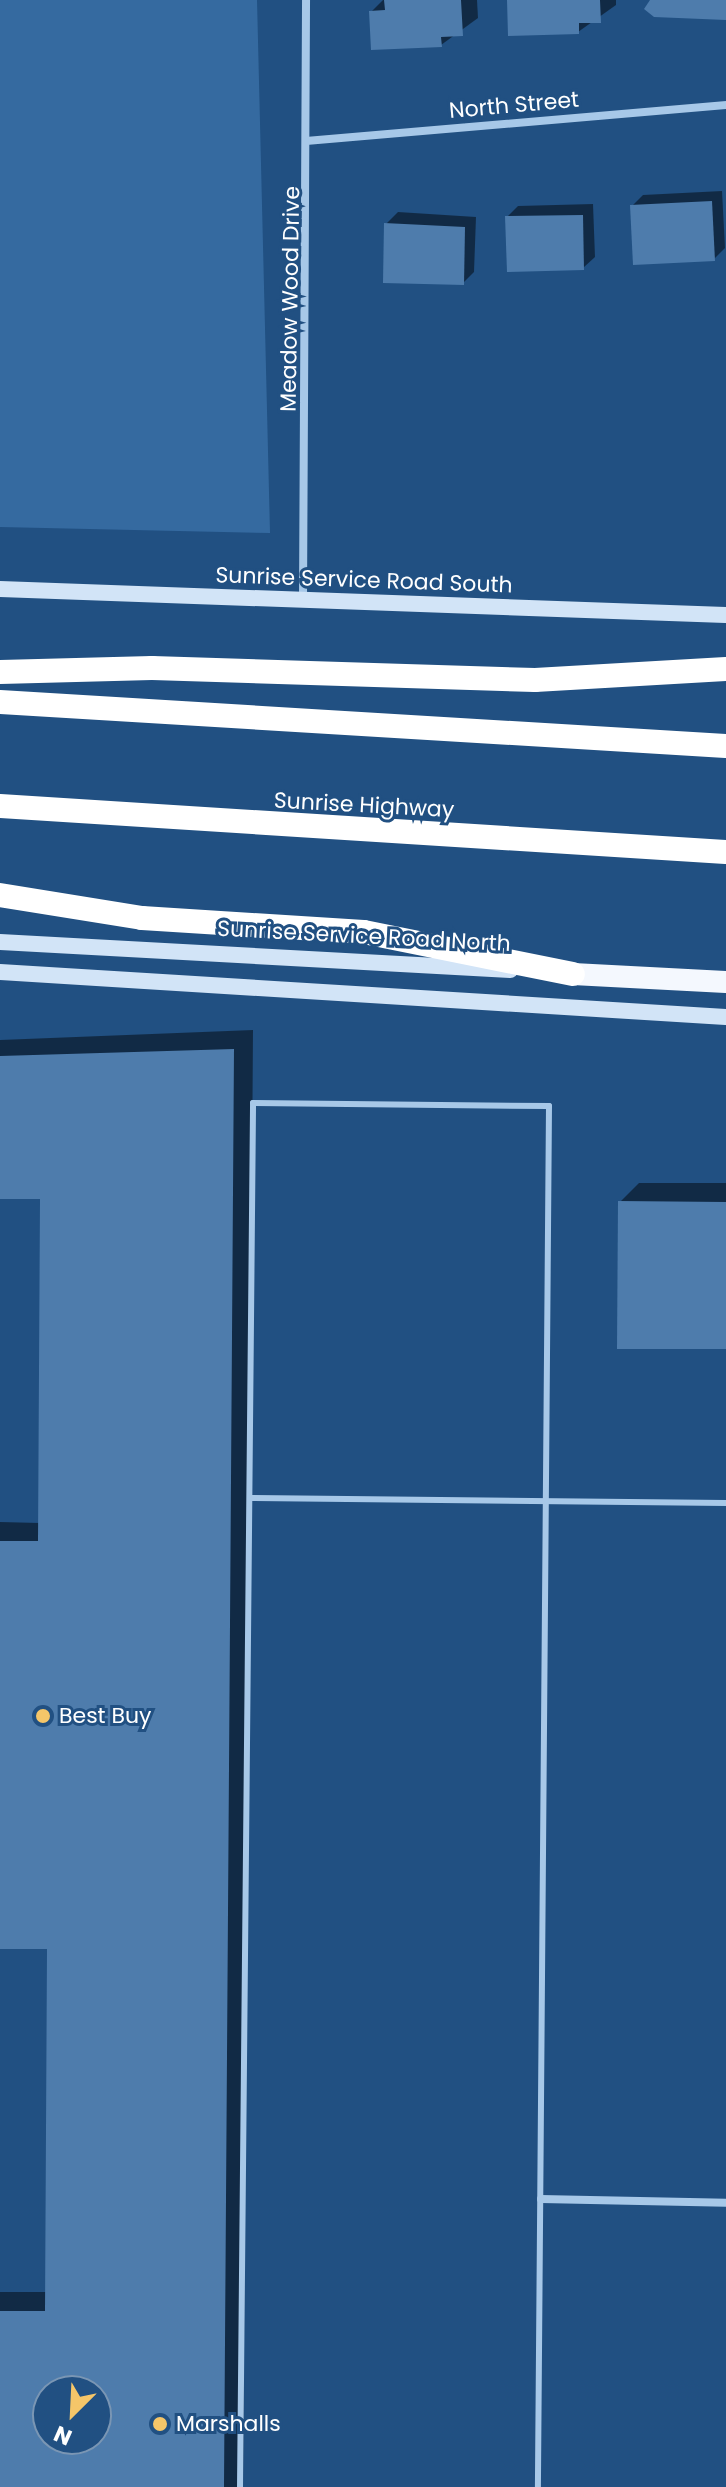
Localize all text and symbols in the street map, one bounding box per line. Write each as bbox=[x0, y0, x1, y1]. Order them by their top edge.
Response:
street label: North Street bbox=[448, 86, 580, 124]
street label: Meadow Wood Drive bbox=[275, 186, 305, 412]
street label: Sunrise Service Road South bbox=[215, 562, 513, 598]
street label: Sunrise Highway bbox=[273, 787, 455, 823]
street label: Sunrise Service Road North bbox=[217, 915, 511, 957]
place label: Best Buy bbox=[59, 1703, 151, 1729]
marker: Best Buy bbox=[34, 1707, 52, 1725]
north arrow bbox=[32, 2375, 112, 2455]
place label: Marshalls bbox=[176, 2411, 281, 2437]
marker: Marshalls bbox=[151, 2415, 169, 2433]
text: N bbox=[49, 2418, 77, 2453]

